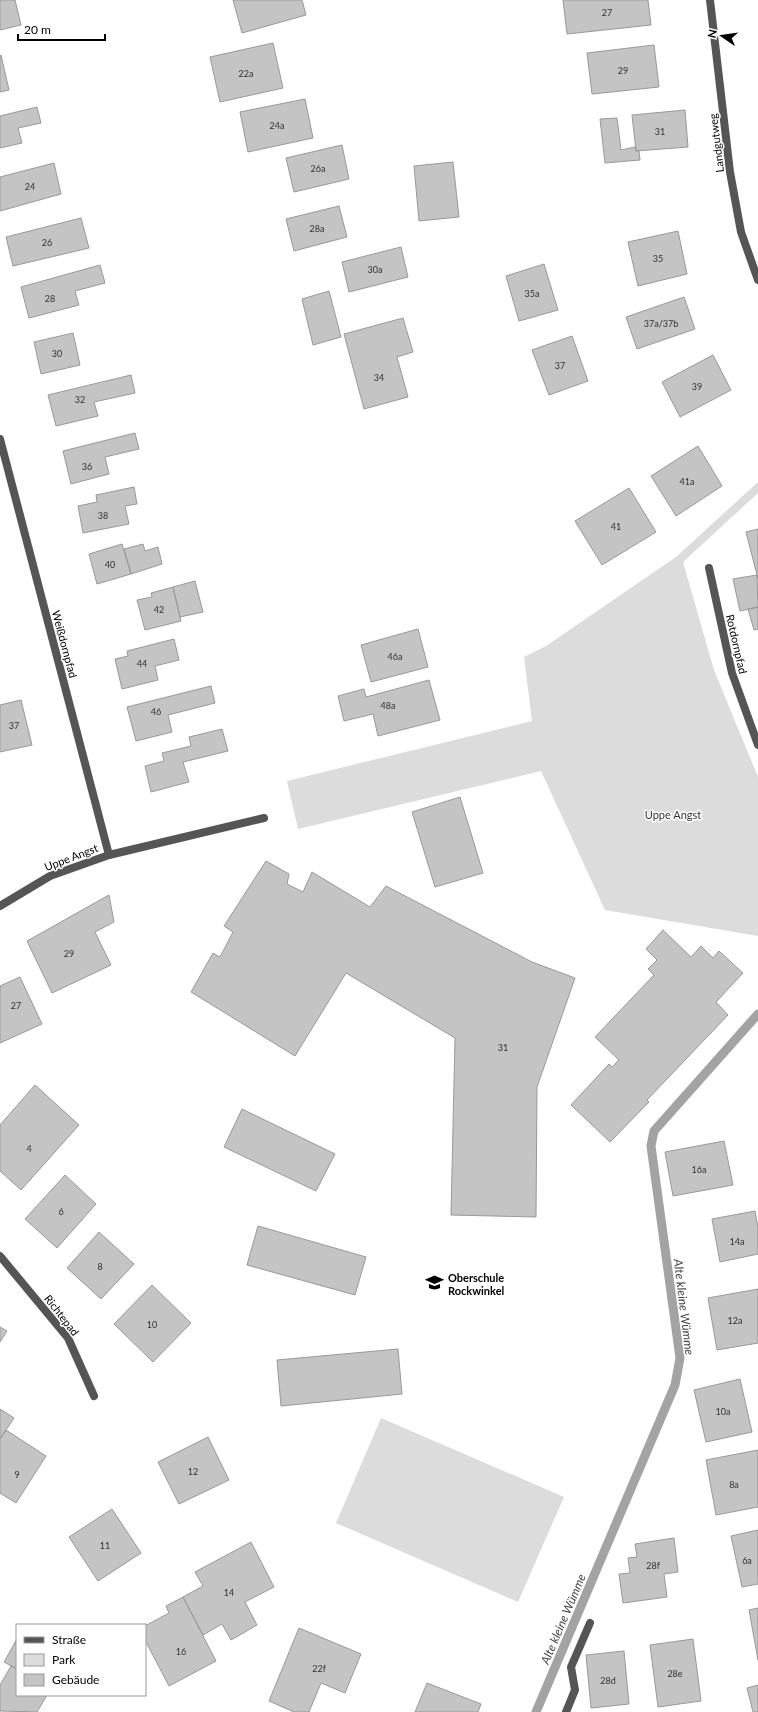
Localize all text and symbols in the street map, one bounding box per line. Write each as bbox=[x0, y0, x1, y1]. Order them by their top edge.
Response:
house number: 27 bbox=[602, 7, 612, 18]
scale bar bbox=[18, 16, 105, 42]
north arrow bbox=[702, 16, 742, 56]
text: 20 m bbox=[24, 22, 51, 37]
text: N bbox=[704, 28, 719, 39]
house number: 29 bbox=[618, 65, 628, 76]
house number: 22a bbox=[239, 68, 253, 79]
street label: Landgutweg bbox=[706, 113, 726, 173]
house number: 24a bbox=[270, 120, 284, 131]
house number: 31 bbox=[655, 126, 665, 137]
house number: 26a bbox=[311, 163, 325, 174]
house number: 24 bbox=[25, 181, 35, 192]
house number: 28a bbox=[310, 223, 324, 234]
house number: 26 bbox=[42, 237, 52, 248]
house number: 35 bbox=[653, 253, 663, 264]
house number: 30a bbox=[368, 264, 382, 275]
house number: 35a bbox=[525, 288, 539, 299]
house number: 28 bbox=[45, 293, 55, 304]
house number: 37a/37b bbox=[644, 318, 678, 329]
house number: 30 bbox=[52, 348, 62, 359]
house number: 37 bbox=[555, 360, 565, 371]
house number: 34 bbox=[374, 372, 384, 383]
house number: 39 bbox=[692, 381, 702, 392]
house number: 32 bbox=[75, 394, 85, 405]
house number: 36 bbox=[82, 461, 92, 472]
house number: 41a bbox=[680, 476, 694, 487]
house number: 38 bbox=[98, 510, 108, 521]
house number: 41 bbox=[611, 521, 621, 532]
house number: 40 bbox=[105, 559, 115, 570]
house number: 42 bbox=[154, 604, 164, 615]
street label: Weißdornpfad bbox=[50, 609, 80, 679]
street label: Rotdornpfad bbox=[724, 613, 750, 675]
house number: 46a bbox=[388, 651, 402, 662]
house number: 44 bbox=[137, 658, 147, 669]
house number: 48a bbox=[381, 700, 395, 711]
house number: 46 bbox=[151, 706, 161, 717]
house number: 37 bbox=[9, 720, 19, 731]
park label: Uppe Angst bbox=[645, 808, 701, 821]
street label: Uppe Angst bbox=[42, 841, 100, 873]
house number: 29 bbox=[64, 948, 74, 959]
house number: 27 bbox=[11, 1000, 21, 1011]
house number: 31 bbox=[498, 1042, 508, 1053]
house number: 4 bbox=[26, 1143, 32, 1154]
house number: 16a bbox=[692, 1164, 706, 1175]
house number: 6 bbox=[58, 1206, 64, 1217]
house number: 14a bbox=[730, 1236, 744, 1247]
water label: Alte kleine Wümme bbox=[671, 1257, 697, 1356]
house number: 8 bbox=[97, 1261, 103, 1272]
place label: Oberschule Rockwinkel bbox=[448, 1271, 504, 1297]
school or university icon: Oberschule Rockwinkel bbox=[425, 1273, 445, 1293]
street label: Richtepad bbox=[42, 1292, 82, 1338]
house number: 12a bbox=[728, 1315, 742, 1326]
house number: 10 bbox=[147, 1319, 157, 1330]
house number: 10a bbox=[716, 1406, 730, 1417]
house number: 12 bbox=[188, 1466, 198, 1477]
house number: 9 bbox=[14, 1469, 20, 1480]
house number: 8a bbox=[729, 1479, 739, 1490]
house number: 11 bbox=[100, 1540, 110, 1551]
house number: 6a bbox=[742, 1555, 752, 1566]
house number: 28f bbox=[646, 1560, 661, 1571]
water label: Alte kleine Wümme bbox=[537, 1571, 589, 1667]
house number: 14 bbox=[224, 1587, 234, 1598]
legend bbox=[16, 1624, 146, 1696]
text: Straße bbox=[52, 1632, 86, 1647]
house number: 16 bbox=[176, 1646, 186, 1657]
text: Park bbox=[52, 1652, 76, 1667]
house number: 22f bbox=[312, 1663, 327, 1674]
house number: 28e bbox=[667, 1668, 683, 1679]
text: Gebäude bbox=[52, 1672, 99, 1687]
house number: 28d bbox=[600, 1675, 616, 1686]

